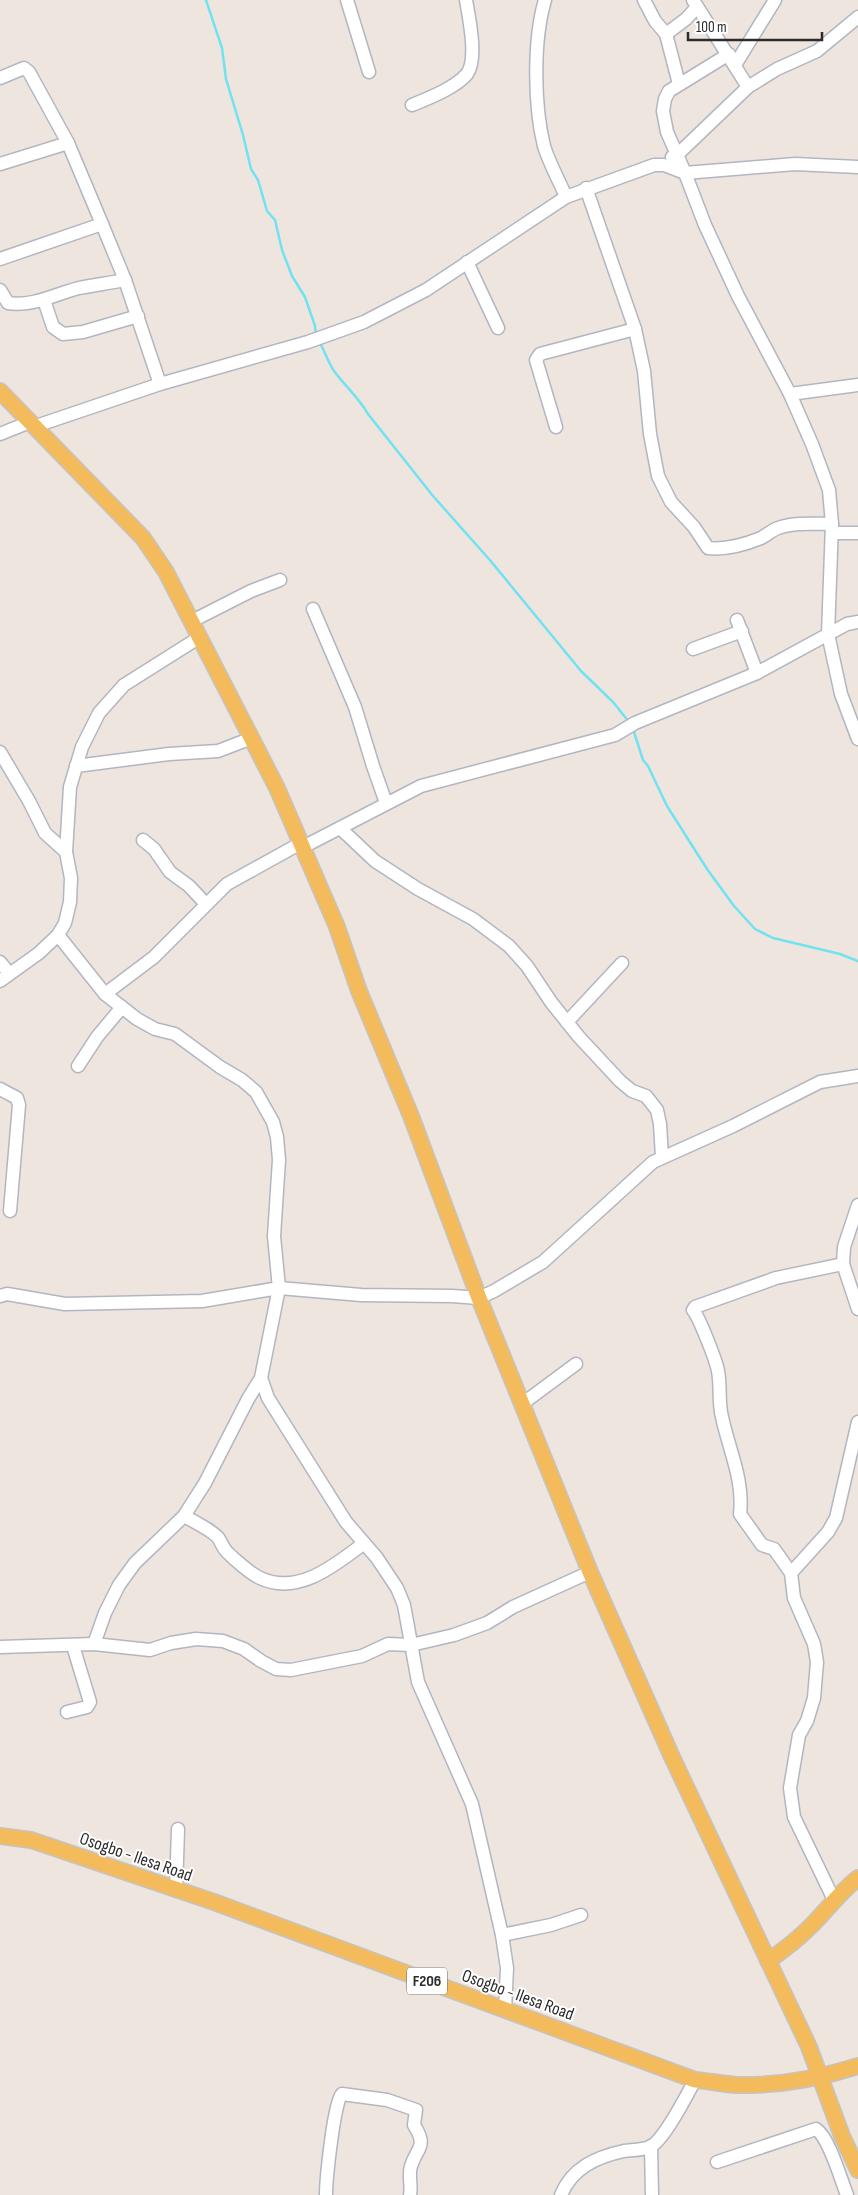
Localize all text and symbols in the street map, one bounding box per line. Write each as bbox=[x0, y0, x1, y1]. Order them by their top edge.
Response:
scale bar bbox=[688, 10, 822, 42]
text: 100 m bbox=[696, 18, 727, 37]
street label: Osogbo - Ilesa Road bbox=[77, 1828, 195, 1886]
street label: Osogbo - Ilesa Road bbox=[459, 1965, 577, 2025]
road number: F206 bbox=[407, 1968, 447, 1994]

